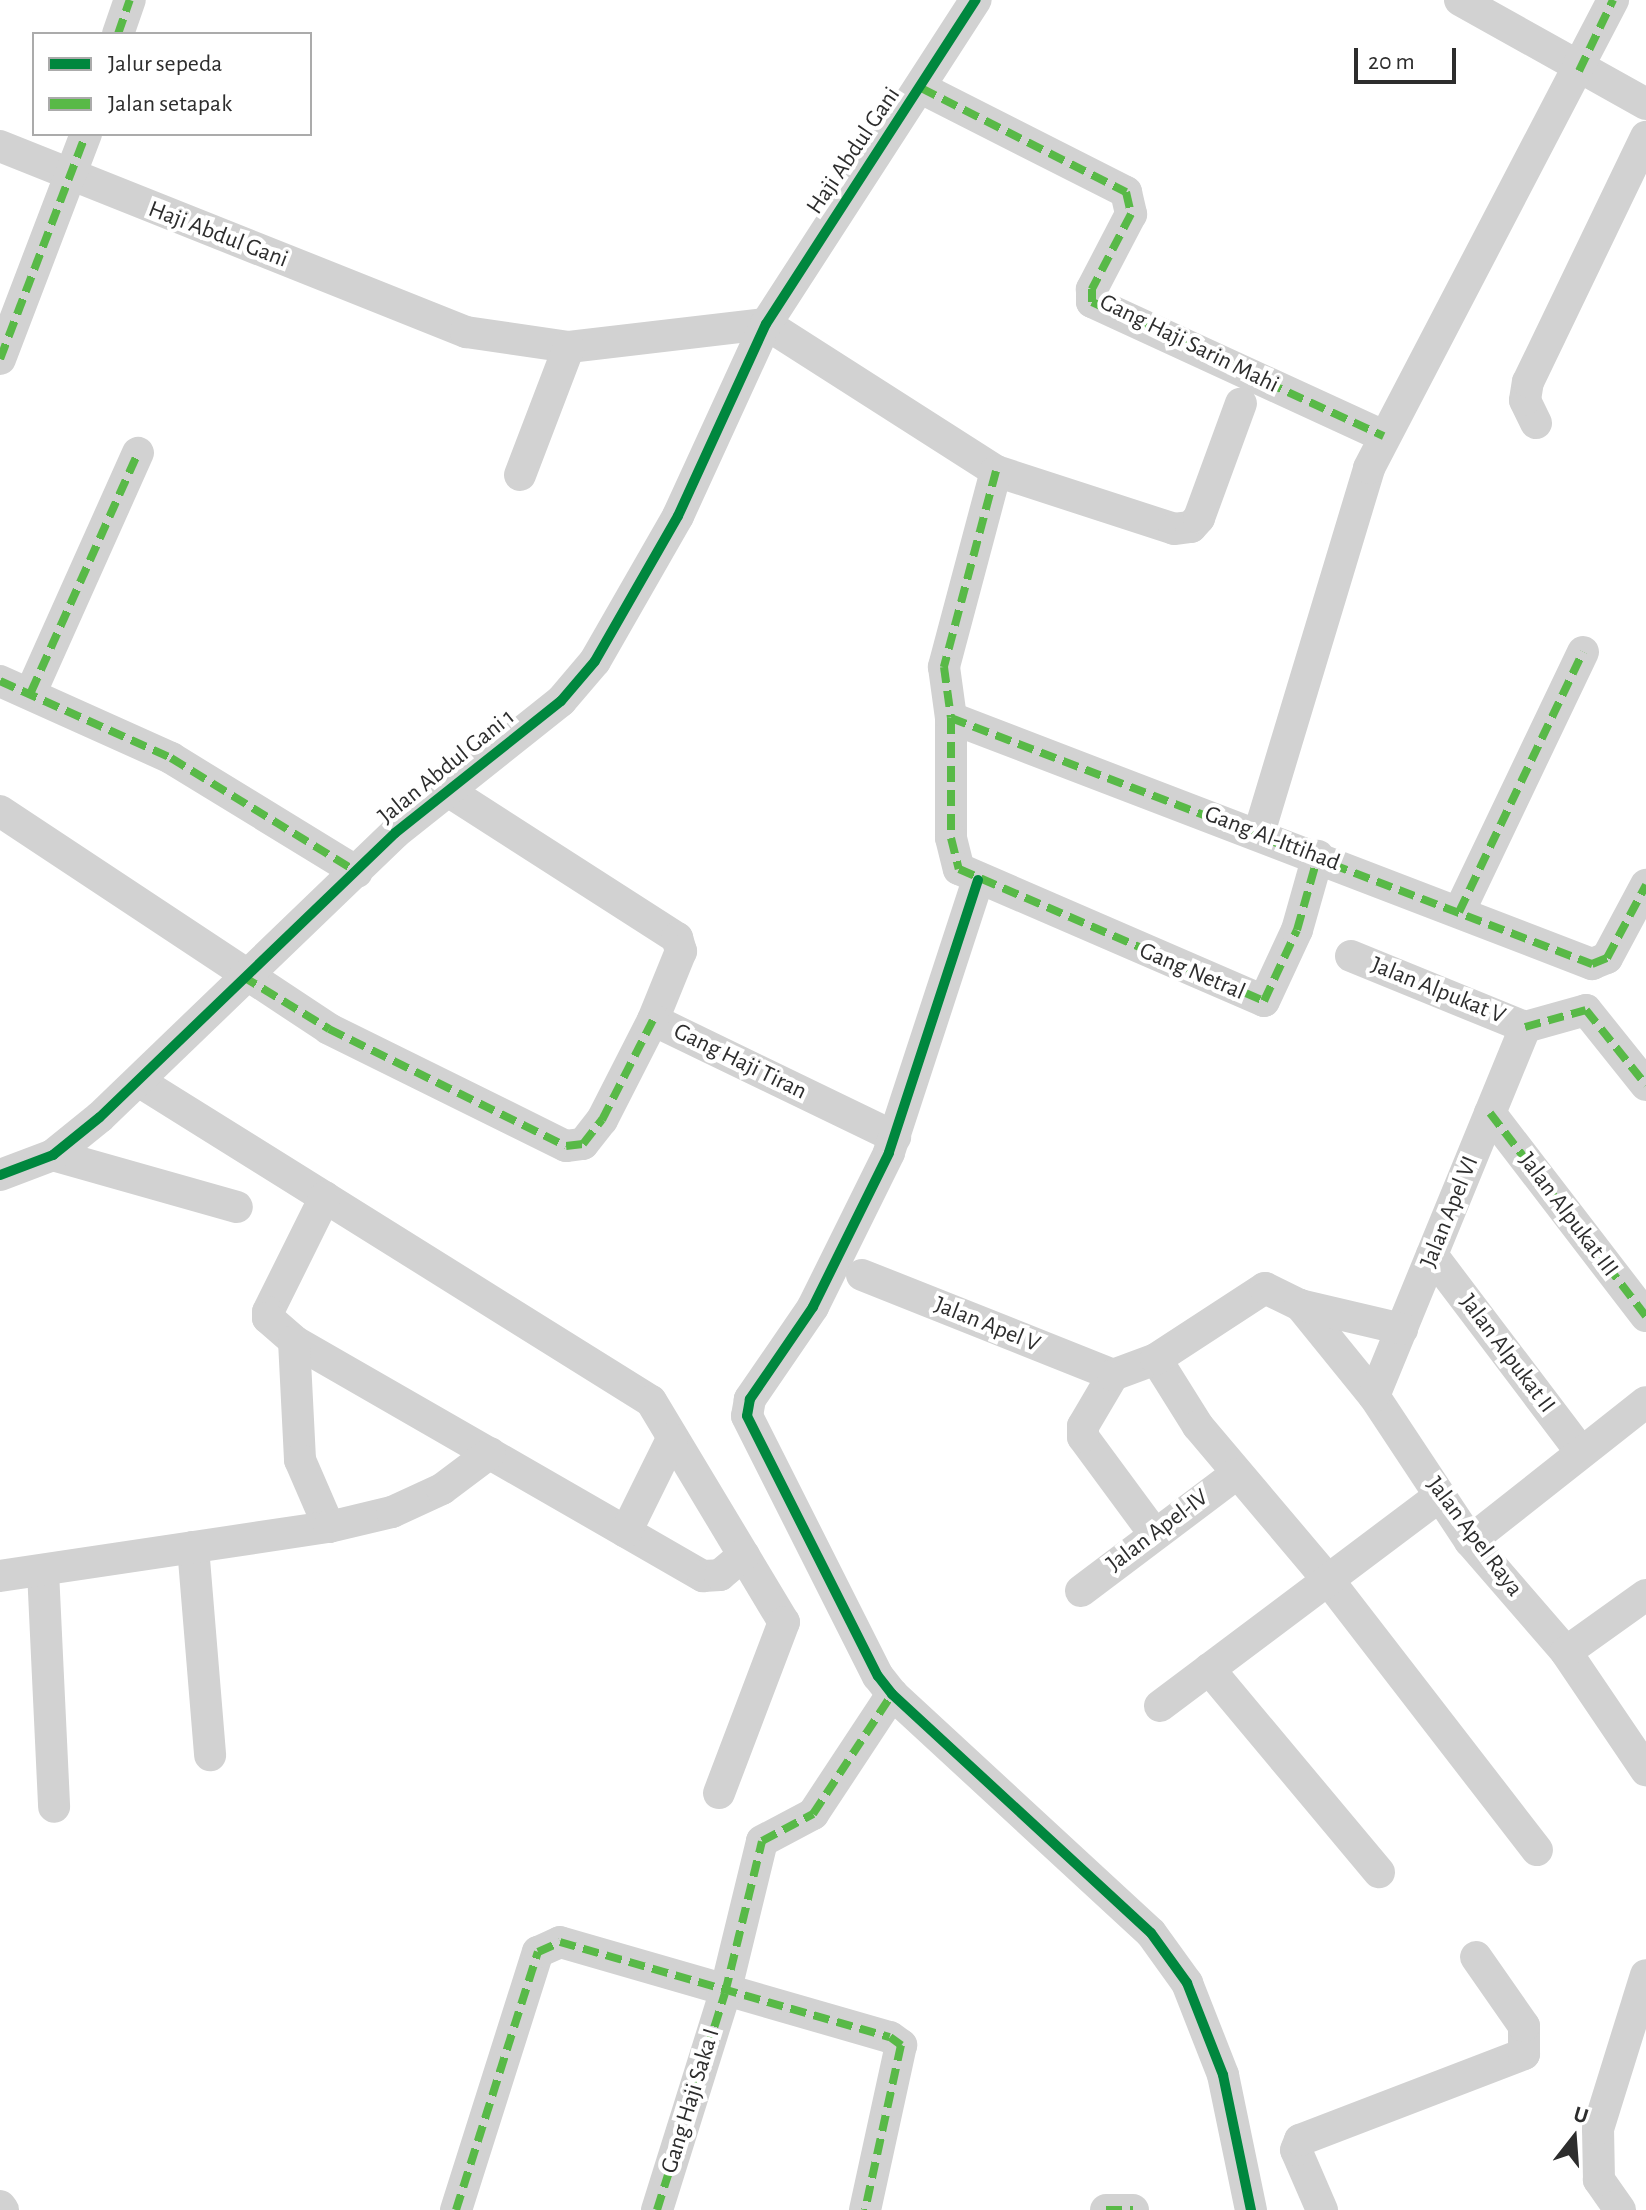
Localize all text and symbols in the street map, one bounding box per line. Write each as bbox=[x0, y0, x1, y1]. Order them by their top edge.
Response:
legend bbox=[32, 32, 312, 136]
scale bar bbox=[1358, 32, 1460, 82]
text: 20 m bbox=[1368, 50, 1415, 74]
text: Jalur sepeda bbox=[108, 52, 222, 76]
street label: Haji Abdul Gani bbox=[801, 82, 907, 220]
text: Jalan setapak bbox=[108, 92, 232, 116]
street label: Haji Abdul Gani bbox=[144, 195, 292, 275]
street label: Gang Haji Sarin Mahi bbox=[1095, 288, 1283, 400]
street label: Jalan Abdul Gani 1 bbox=[373, 703, 521, 831]
street label: Gang Al-Ittihad bbox=[1200, 800, 1344, 878]
street label: Gang Netral bbox=[1135, 937, 1249, 1007]
street label: Jalan Alpukat V bbox=[1367, 951, 1509, 1031]
street label: Gang Haji Tiran bbox=[669, 1017, 811, 1107]
street label: Jalan Alpukat III bbox=[1512, 1147, 1624, 1283]
street label: Jalan Apel VI bbox=[1415, 1152, 1485, 1272]
street label: Jalan Alpukat II bbox=[1453, 1289, 1561, 1419]
street label: Jalan Apel V bbox=[930, 1291, 1044, 1359]
street label: Jalan Apel Raya bbox=[1420, 1472, 1528, 1602]
street label: Jalan Apel-IV bbox=[1101, 1483, 1215, 1579]
street label: Gang Haji Saka I bbox=[655, 2025, 727, 2177]
north arrow bbox=[1534, 2098, 1614, 2178]
text: U bbox=[1571, 2102, 1591, 2128]

